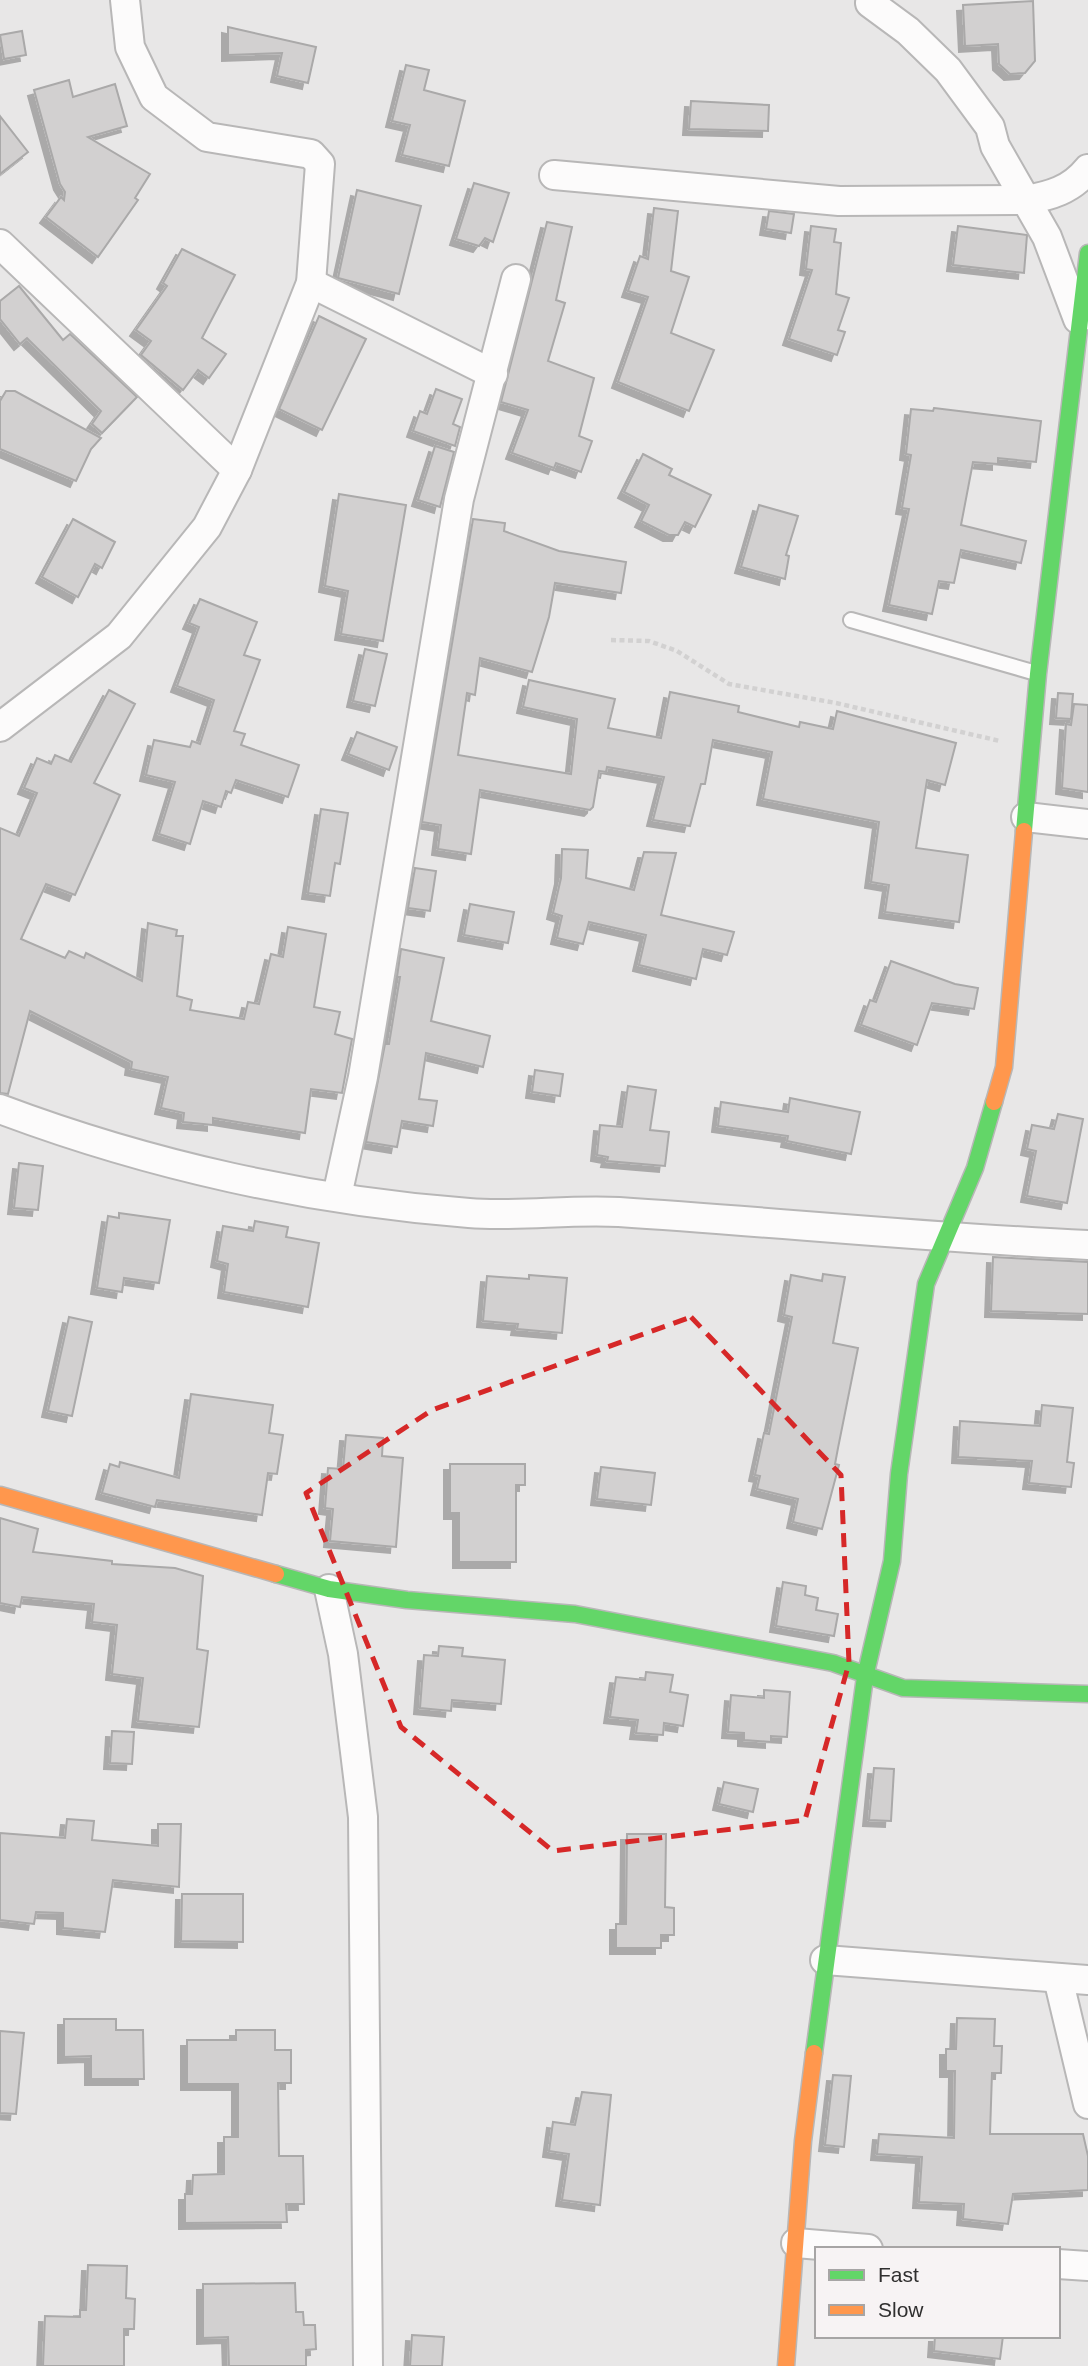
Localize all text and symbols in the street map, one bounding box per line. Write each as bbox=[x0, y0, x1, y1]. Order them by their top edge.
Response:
legend bbox=[815, 2247, 1060, 2338]
text: Fast bbox=[878, 2263, 919, 2286]
text: Slow bbox=[878, 2298, 924, 2321]

